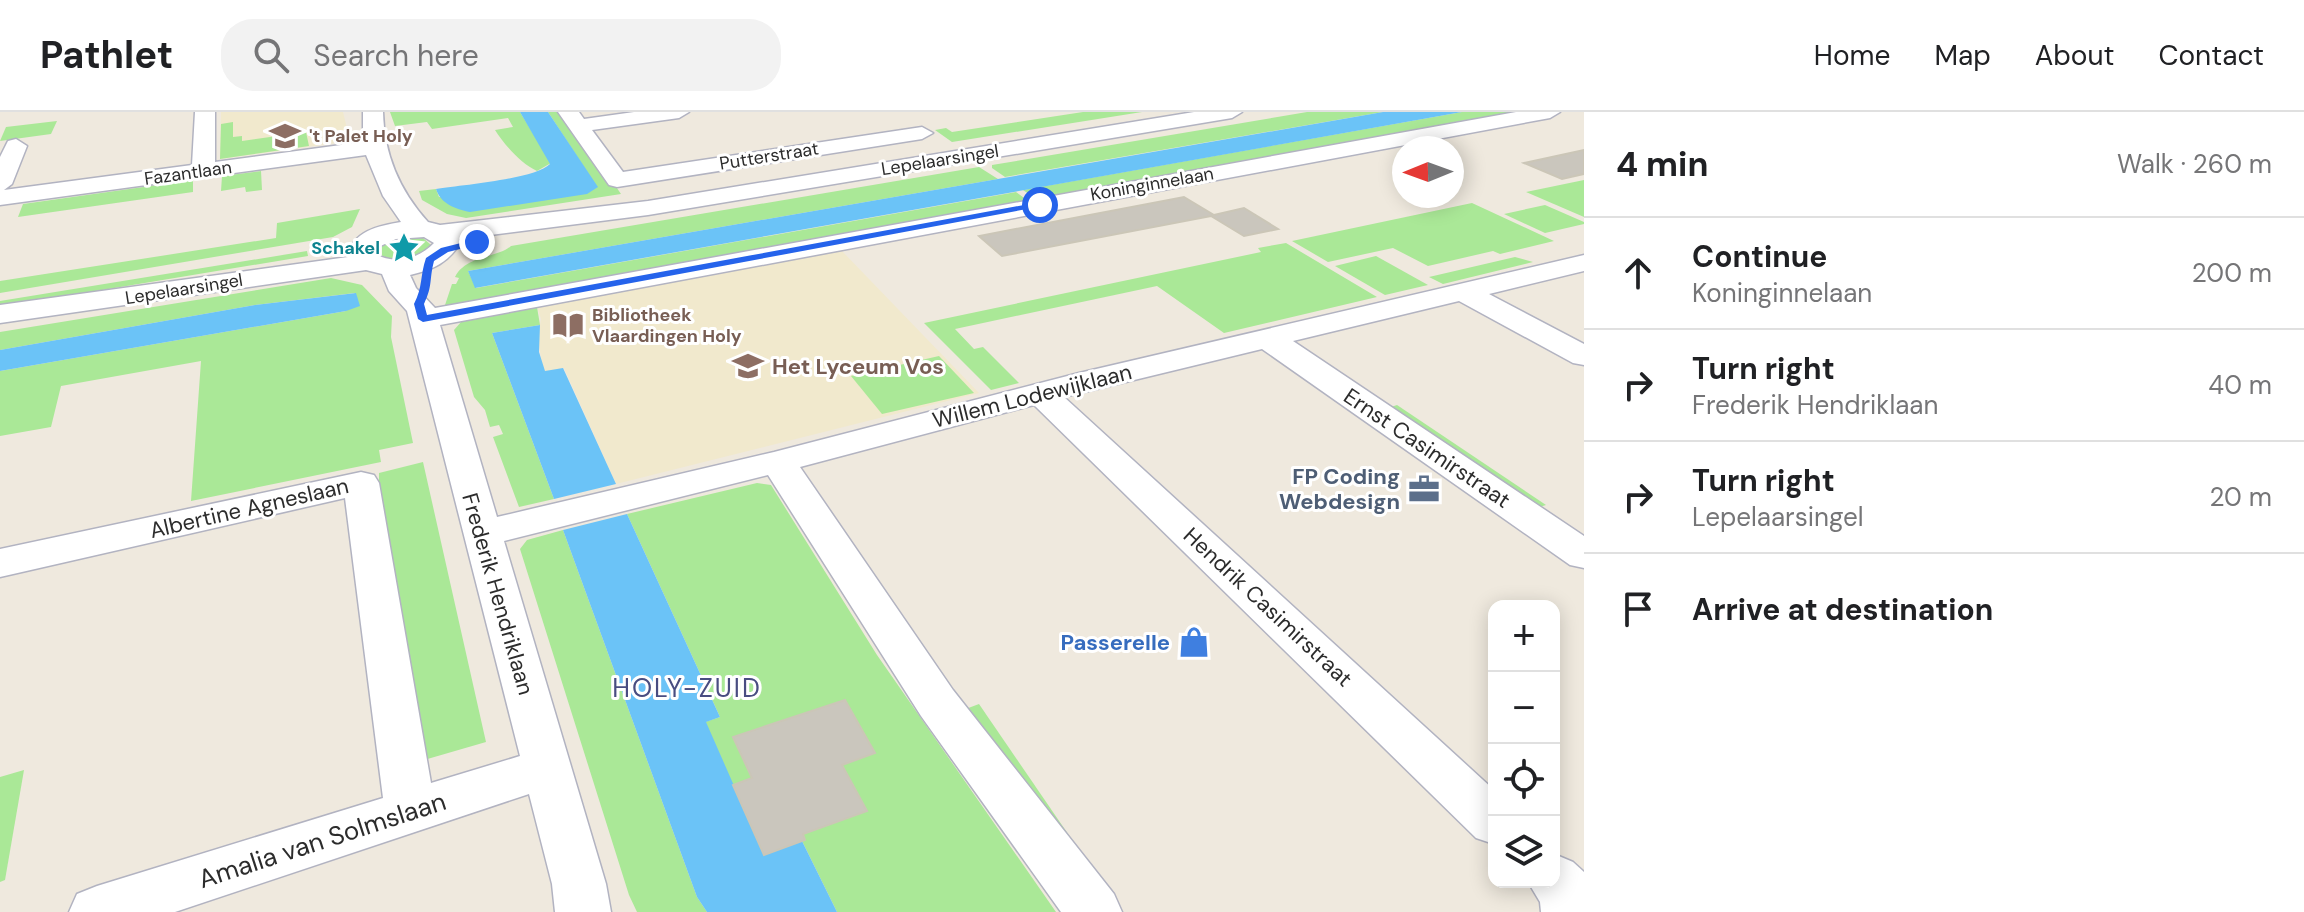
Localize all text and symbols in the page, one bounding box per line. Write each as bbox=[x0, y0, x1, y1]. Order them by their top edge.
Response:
search box bbox=[221, 19, 781, 91]
text: Pathlet bbox=[40, 30, 173, 80]
icon: search bbox=[249, 33, 293, 77]
text: Search here bbox=[313, 36, 479, 75]
text: Home bbox=[1814, 37, 1890, 74]
text: Map bbox=[1934, 37, 1991, 74]
text: About bbox=[2035, 37, 2114, 74]
text: Contact bbox=[2158, 37, 2264, 74]
school or university icon: 't Palet Holy bbox=[268, 119, 302, 153]
place label: 't Palet Holy bbox=[309, 124, 413, 148]
street label: Putterstraat bbox=[718, 136, 820, 176]
north arrow bbox=[1392, 136, 1464, 208]
street label: Lepelaarsingel bbox=[880, 139, 1000, 181]
text: 4 min bbox=[1616, 142, 1708, 187]
text: Walk · 260 m bbox=[2117, 147, 2272, 181]
street label: Fazantlaan bbox=[143, 155, 233, 191]
street label: Koninginnelaan bbox=[1088, 161, 1216, 207]
route start bbox=[1022, 187, 1058, 223]
route end bbox=[459, 224, 495, 260]
place icon: Schakel bbox=[387, 231, 421, 265]
place label: Schakel bbox=[311, 236, 380, 260]
text: Continue bbox=[1692, 237, 1827, 276]
icon: ahead bbox=[1616, 251, 1660, 295]
text: 200 m bbox=[2192, 256, 2272, 290]
street label: Lepelaarsingel bbox=[124, 268, 244, 310]
text: Koninginnelaan bbox=[1692, 276, 1872, 310]
place label: Bibliotheek Vlaardingen Holy bbox=[592, 303, 742, 348]
library icon: Bibliotheek Vlaardingen Holy bbox=[551, 308, 585, 342]
school or university icon: Het Lyceum Vos bbox=[731, 349, 765, 383]
text: Turn right bbox=[1692, 349, 1835, 388]
place label: Het Lyceum Vos bbox=[772, 352, 944, 381]
street label: Willem Lodewijklaan bbox=[929, 357, 1135, 435]
icon: right bbox=[1616, 363, 1660, 407]
text: 40 m bbox=[2208, 368, 2272, 402]
street label: Ernst Casimirstraat bbox=[1338, 381, 1516, 515]
text: Frederik Hendriklaan bbox=[1692, 388, 1938, 422]
text: Turn right bbox=[1692, 461, 1835, 500]
place label: FP Coding Webdesign bbox=[1279, 462, 1400, 516]
street label: Albertine Agneslaan bbox=[147, 471, 351, 545]
office icon: FP Coding Webdesign bbox=[1407, 472, 1441, 506]
icon: right bbox=[1616, 475, 1660, 519]
text: 20 m bbox=[2209, 480, 2272, 514]
street label: Frederik Hendriklaan bbox=[455, 490, 541, 698]
text: Lepelaarsingel bbox=[1692, 500, 1863, 534]
street label: Hendrik Casimirstraat bbox=[1177, 521, 1359, 693]
icon: arrive bbox=[1616, 587, 1660, 631]
text: Arrive at destination bbox=[1692, 590, 1993, 629]
map controls bbox=[1488, 600, 1560, 888]
button: + bbox=[1488, 600, 1560, 672]
shop icon: Passerelle bbox=[1177, 625, 1211, 659]
place label: Passerelle bbox=[1061, 628, 1170, 657]
district label: HOLY-ZUID bbox=[612, 671, 762, 705]
button: − bbox=[1488, 672, 1560, 744]
button: locate bbox=[1488, 744, 1560, 816]
street label: Amalia van Solmslaan bbox=[194, 784, 450, 896]
button: layers bbox=[1488, 816, 1560, 888]

